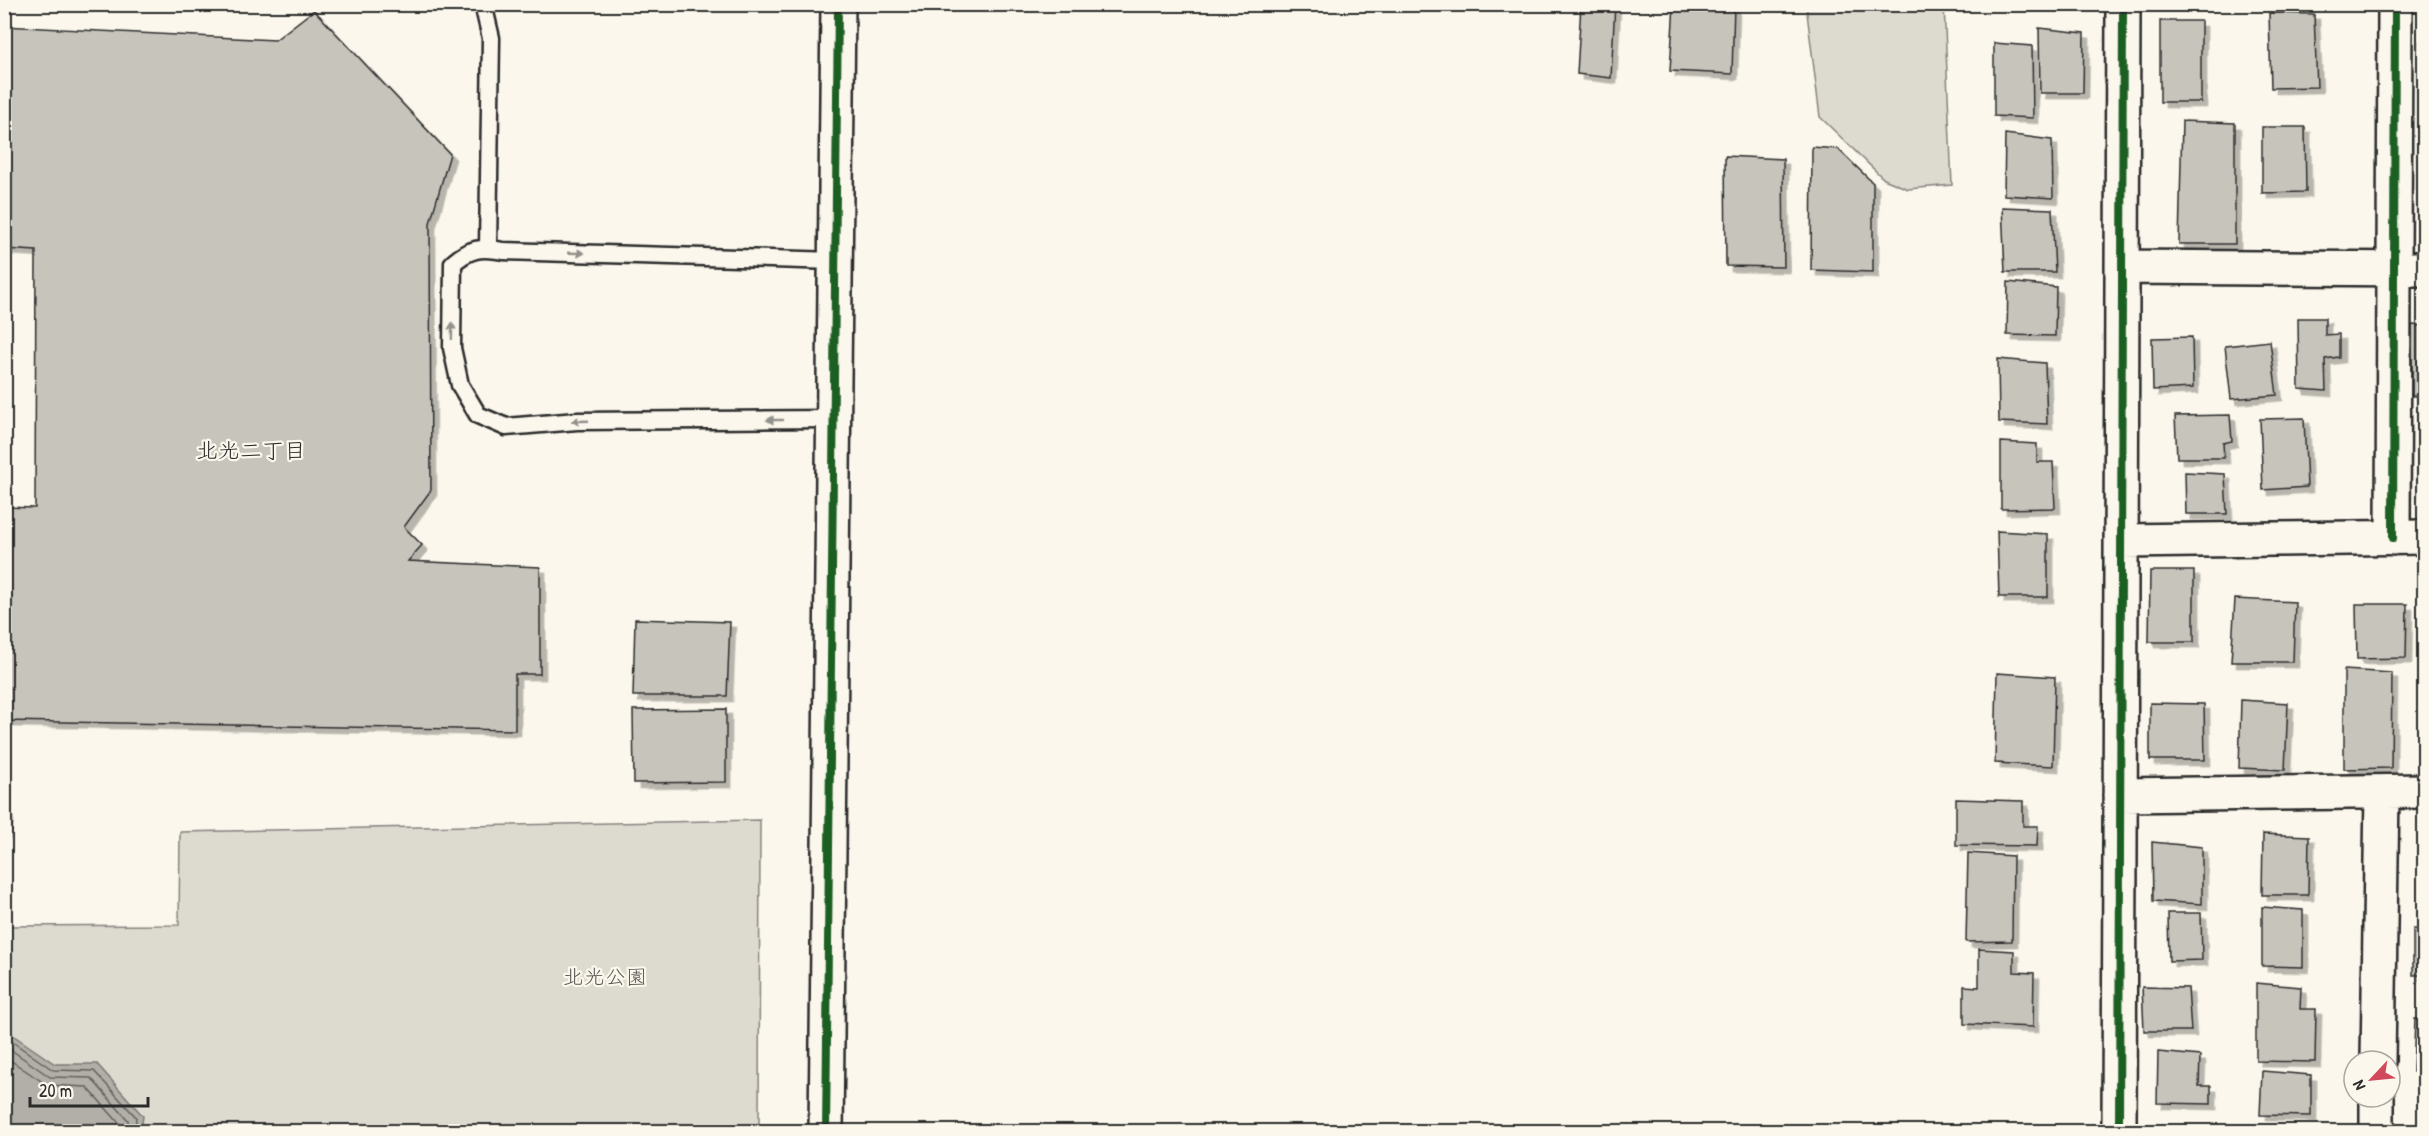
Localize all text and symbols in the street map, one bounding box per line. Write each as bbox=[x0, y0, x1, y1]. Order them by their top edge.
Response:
one-way arrow bbox=[567, 249, 586, 258]
one-way arrow bbox=[447, 321, 457, 340]
one-way arrow bbox=[766, 415, 785, 425]
one-way arrow bbox=[571, 416, 590, 426]
district label: 北光二丁目 bbox=[196, 435, 306, 465]
park label: 北光公園 bbox=[563, 962, 647, 991]
north arrow bbox=[2342, 1049, 2402, 1109]
scale bar bbox=[30, 1070, 148, 1108]
text: N bbox=[2347, 1076, 2370, 1094]
text: 20 m bbox=[39, 1078, 72, 1103]

